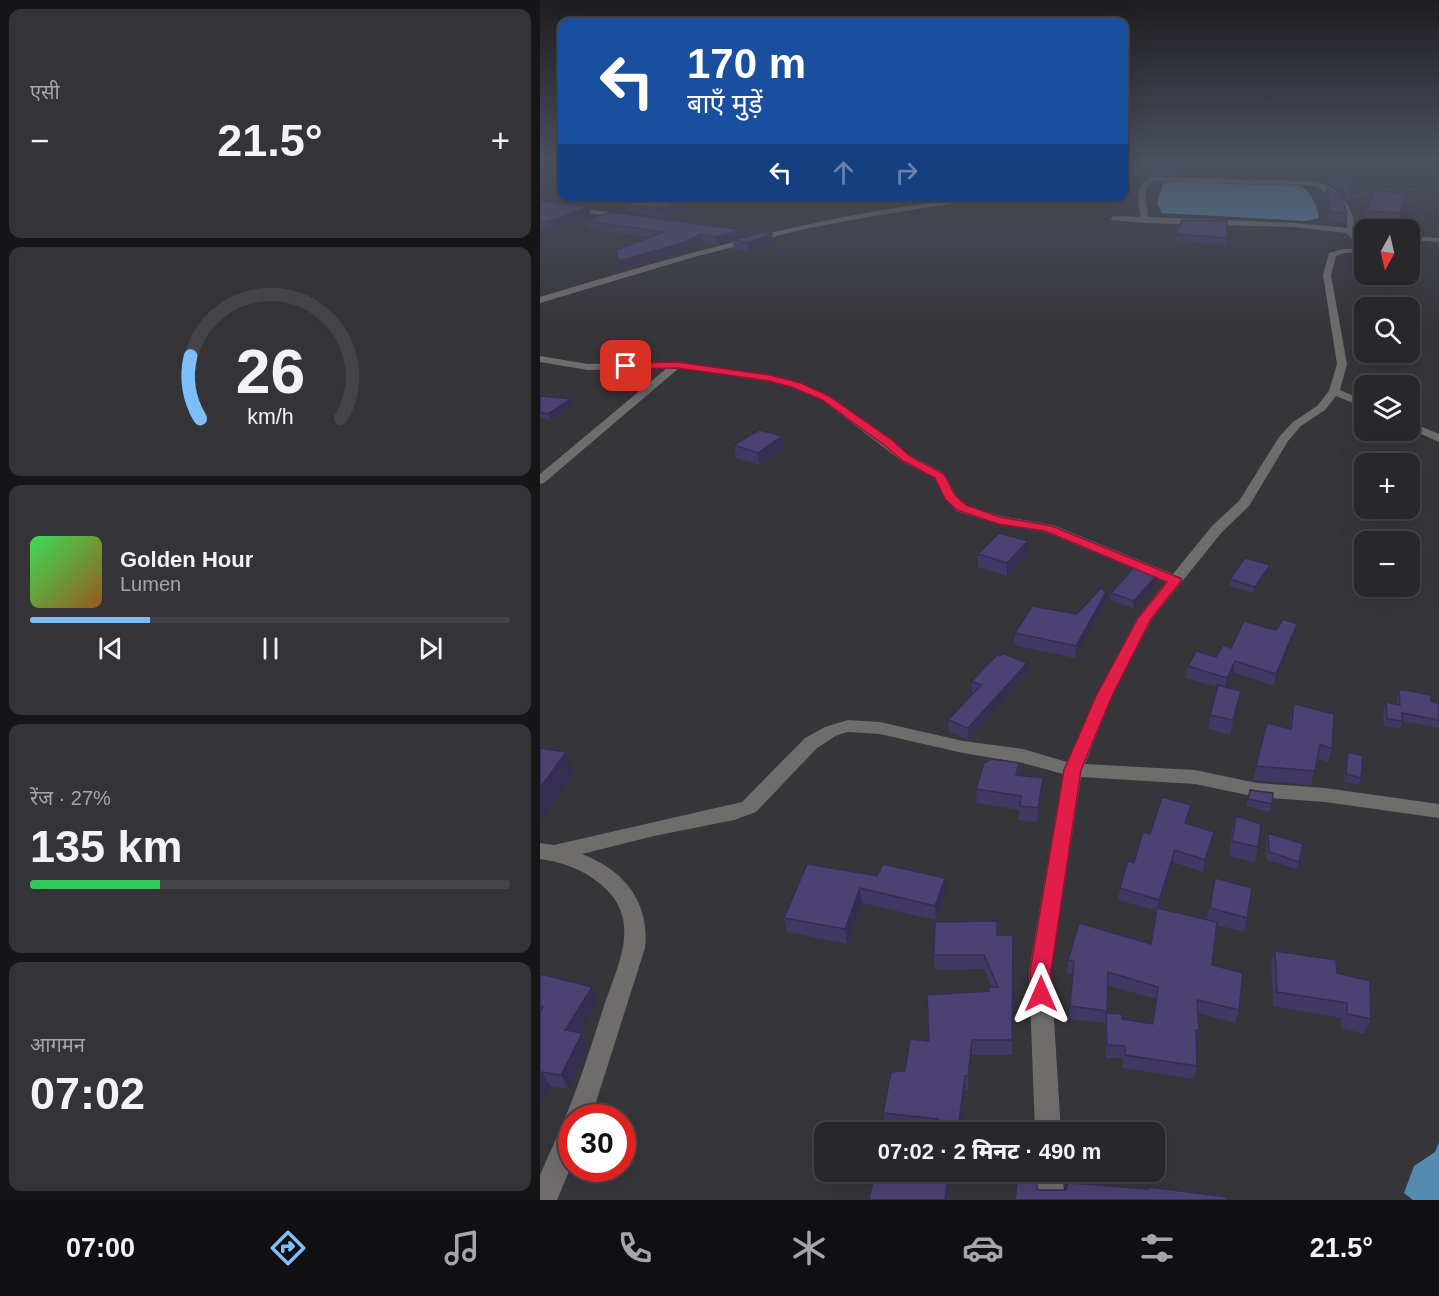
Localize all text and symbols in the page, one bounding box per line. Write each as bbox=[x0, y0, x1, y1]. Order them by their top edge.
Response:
text: 170 m bbox=[687, 40, 806, 87]
icon: left bbox=[588, 42, 666, 120]
text: एसी bbox=[30, 81, 60, 103]
text: बाएँ मुड़ें bbox=[687, 89, 762, 119]
text: 21.5° bbox=[217, 115, 323, 166]
text: − bbox=[30, 122, 49, 159]
text: + bbox=[491, 122, 510, 159]
icon: left bbox=[764, 156, 797, 189]
icon: ahead bbox=[827, 156, 860, 189]
icon: right bbox=[890, 156, 923, 189]
north arrow bbox=[1354, 219, 1420, 285]
map controls bbox=[1354, 219, 1420, 597]
button: search bbox=[1354, 297, 1420, 363]
text: 26 bbox=[235, 337, 305, 406]
pin bbox=[600, 340, 651, 391]
icon: arrive bbox=[609, 349, 642, 382]
button: layers bbox=[1354, 375, 1420, 441]
text: km/h bbox=[247, 405, 293, 429]
button: + bbox=[1354, 453, 1420, 519]
button: − bbox=[1354, 531, 1420, 597]
text: Golden Hour bbox=[120, 547, 253, 572]
text: Lumen bbox=[120, 573, 181, 595]
icon: previous bbox=[94, 632, 127, 665]
icon: pause bbox=[254, 632, 287, 665]
icon: next bbox=[414, 632, 447, 665]
text: रेंज · 27% bbox=[30, 787, 111, 809]
text: 135 km bbox=[30, 821, 183, 872]
position arrow bbox=[1009, 962, 1073, 1026]
text: आगमन bbox=[30, 1034, 85, 1056]
text: 07:02 bbox=[30, 1068, 145, 1119]
speed limit sign: 30 bbox=[558, 1104, 636, 1182]
text: 07:02 · 2 मिनट · 490 m bbox=[878, 1139, 1101, 1164]
icon: directions bbox=[267, 1227, 309, 1269]
icon: music bbox=[441, 1227, 483, 1269]
icon: phone bbox=[614, 1227, 656, 1269]
icon: climate bbox=[788, 1227, 830, 1269]
icon: car bbox=[962, 1227, 1004, 1269]
icon: filters bbox=[1136, 1227, 1178, 1269]
text: 07:00 bbox=[66, 1233, 135, 1263]
text: 21.5° bbox=[1310, 1233, 1373, 1263]

